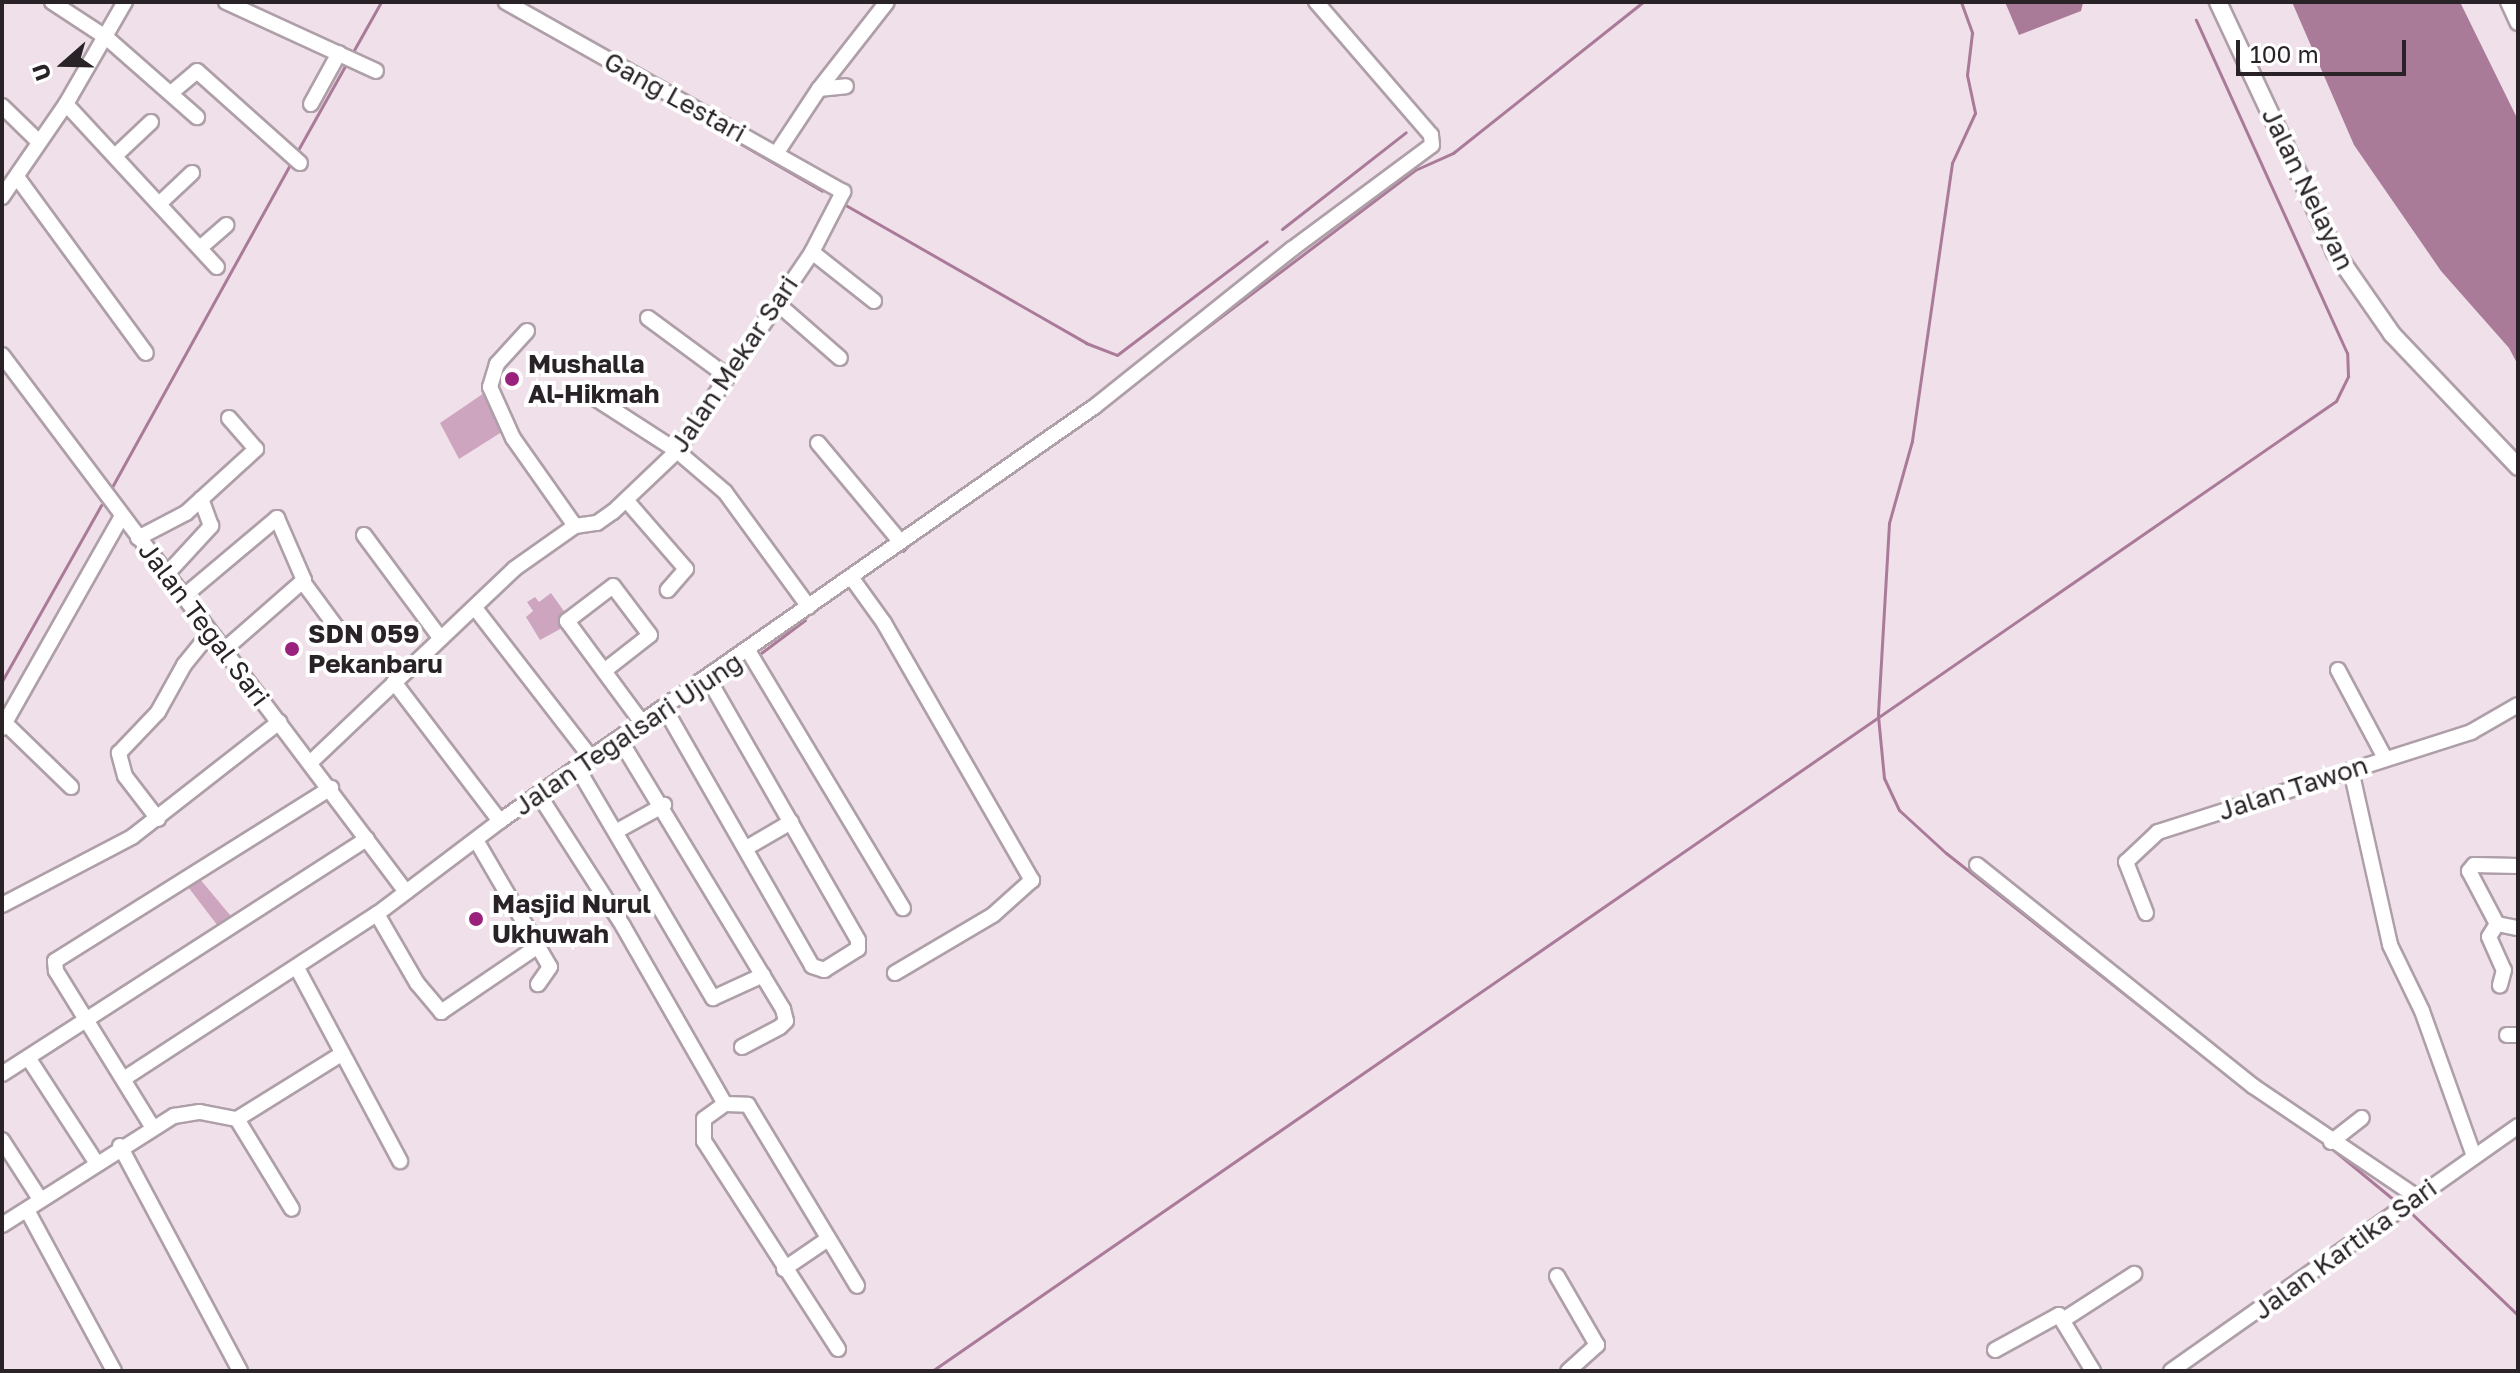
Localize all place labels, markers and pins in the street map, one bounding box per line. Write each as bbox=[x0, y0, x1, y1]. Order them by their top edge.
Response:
place label: Mushalla Al-Hikmah bbox=[528, 348, 659, 410]
marker: Mushalla Al-Hikmah bbox=[503, 370, 521, 388]
place label: SDN 059 Pekanbaru bbox=[308, 618, 443, 680]
marker: SDN 059 Pekanbaru bbox=[283, 640, 301, 658]
place label: Masjid Nurul Ukhuwah bbox=[492, 888, 651, 950]
marker: Masjid Nurul Ukhuwah bbox=[467, 910, 485, 928]

